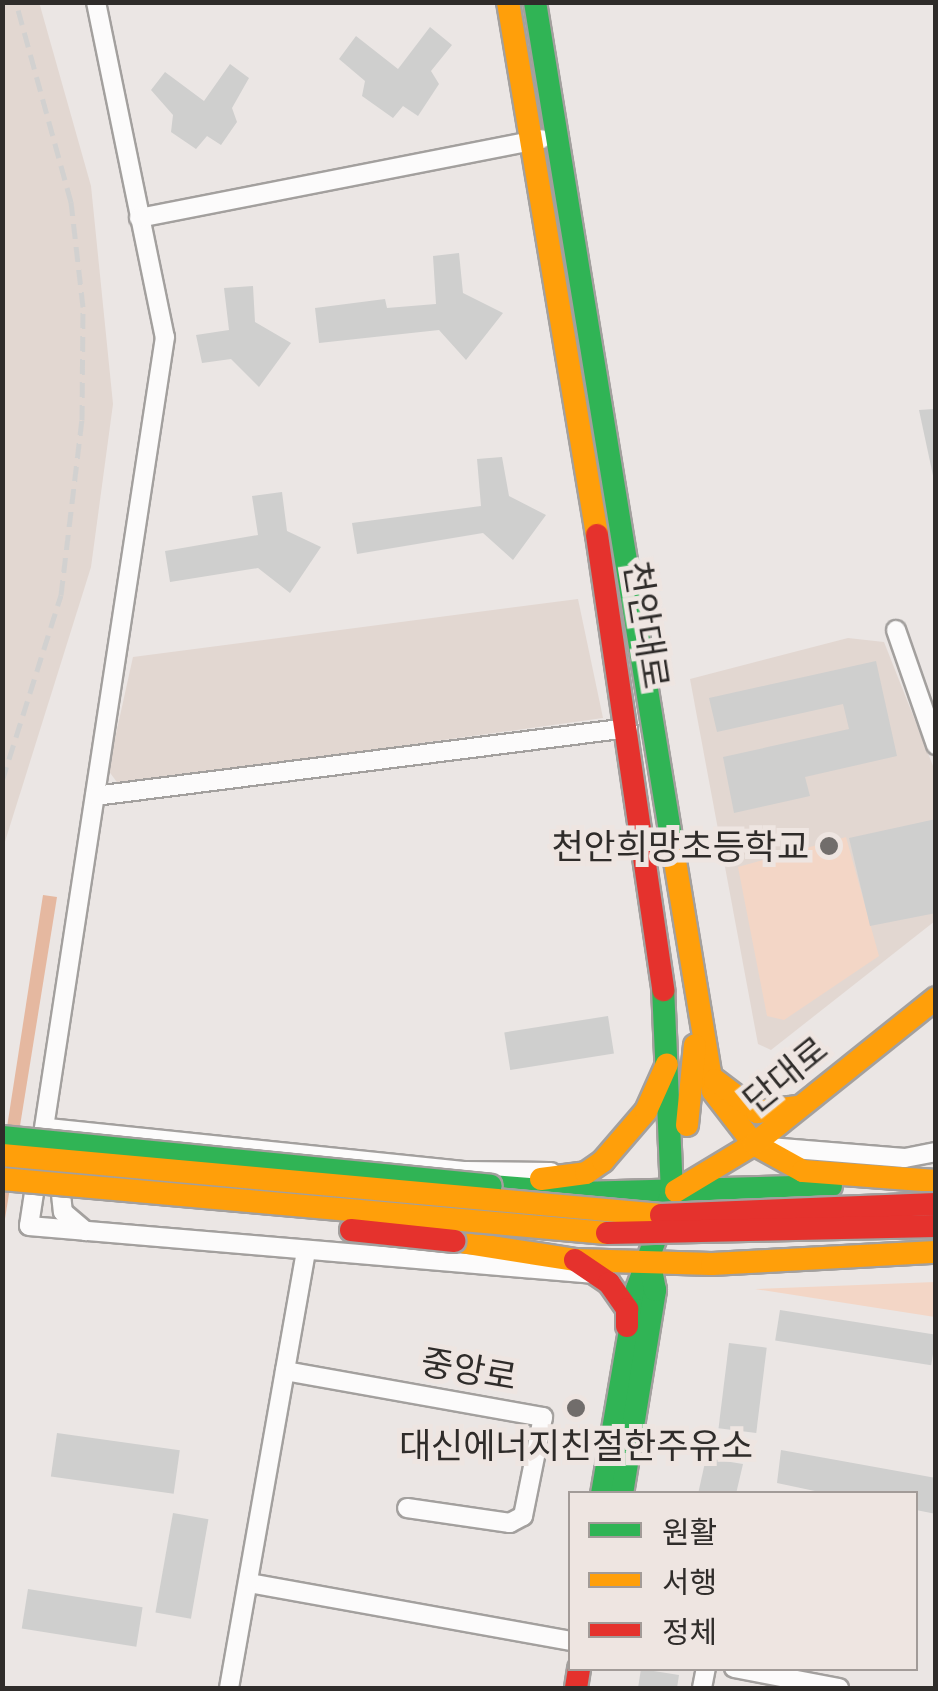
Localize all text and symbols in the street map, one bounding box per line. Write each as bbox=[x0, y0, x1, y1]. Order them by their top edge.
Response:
street label: 천안대로 bbox=[616, 558, 678, 692]
place label: 천안희망초등학교 bbox=[551, 825, 809, 867]
marker: 천안희망초등학교 bbox=[818, 835, 840, 857]
street label: 단대로 bbox=[734, 1027, 836, 1121]
street label: 중앙로 bbox=[418, 1340, 520, 1398]
marker: 대신에너지친절한주유소 bbox=[565, 1397, 587, 1419]
place label: 대신에너지친절한주유소 bbox=[399, 1424, 753, 1466]
legend bbox=[568, 1491, 918, 1671]
text: 원활 bbox=[662, 1511, 717, 1552]
text: 서행 bbox=[662, 1561, 717, 1602]
text: 정체 bbox=[662, 1611, 717, 1652]

